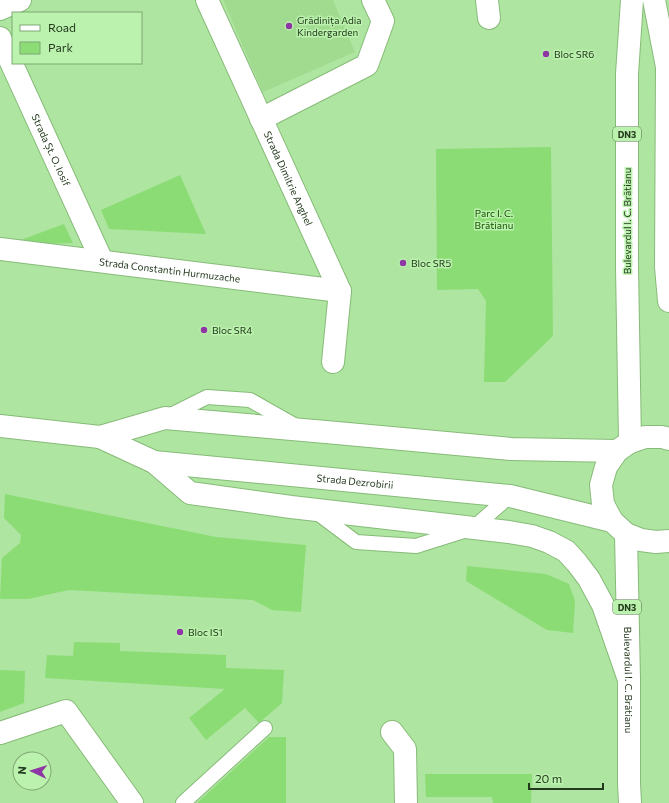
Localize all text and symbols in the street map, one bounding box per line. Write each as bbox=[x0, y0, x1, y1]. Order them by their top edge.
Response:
legend bbox=[12, 12, 142, 64]
place label: Grădinița Adia Kindergarden bbox=[297, 14, 362, 38]
text: Road bbox=[48, 20, 76, 34]
marker: Grădinița Adia Kindergarden bbox=[284, 21, 294, 31]
text: Park bbox=[48, 40, 74, 54]
place label: Bloc SR6 bbox=[554, 48, 594, 60]
marker: Bloc SR6 bbox=[541, 49, 551, 59]
street label: Strada Șt. O. Iosif bbox=[29, 112, 73, 188]
road number: DN3 bbox=[613, 127, 641, 141]
street label: Strada Dimitrie Anghel bbox=[262, 129, 315, 227]
street label: Bulevardul I. C. Brătianu bbox=[621, 168, 633, 274]
park label: Parc I. C. Brătianu bbox=[475, 207, 513, 231]
street label: Strada Constantin Hurmuzache bbox=[98, 255, 241, 285]
place label: Bloc SR5 bbox=[411, 257, 451, 269]
marker: Bloc SR5 bbox=[398, 258, 408, 268]
place label: Bloc SR4 bbox=[212, 324, 252, 336]
marker: Bloc SR4 bbox=[199, 325, 209, 335]
street label: Strada Dezrobirii bbox=[316, 472, 394, 491]
road number: DN3 bbox=[613, 600, 641, 614]
place label: Bloc IS1 bbox=[188, 626, 223, 638]
street label: Bulevardul I. C. Brătianu bbox=[622, 626, 635, 733]
marker: Bloc IS1 bbox=[175, 627, 185, 637]
north arrow bbox=[12, 751, 52, 791]
scale bar bbox=[529, 765, 603, 791]
text: N bbox=[15, 766, 28, 775]
text: 20 m bbox=[535, 771, 562, 785]

